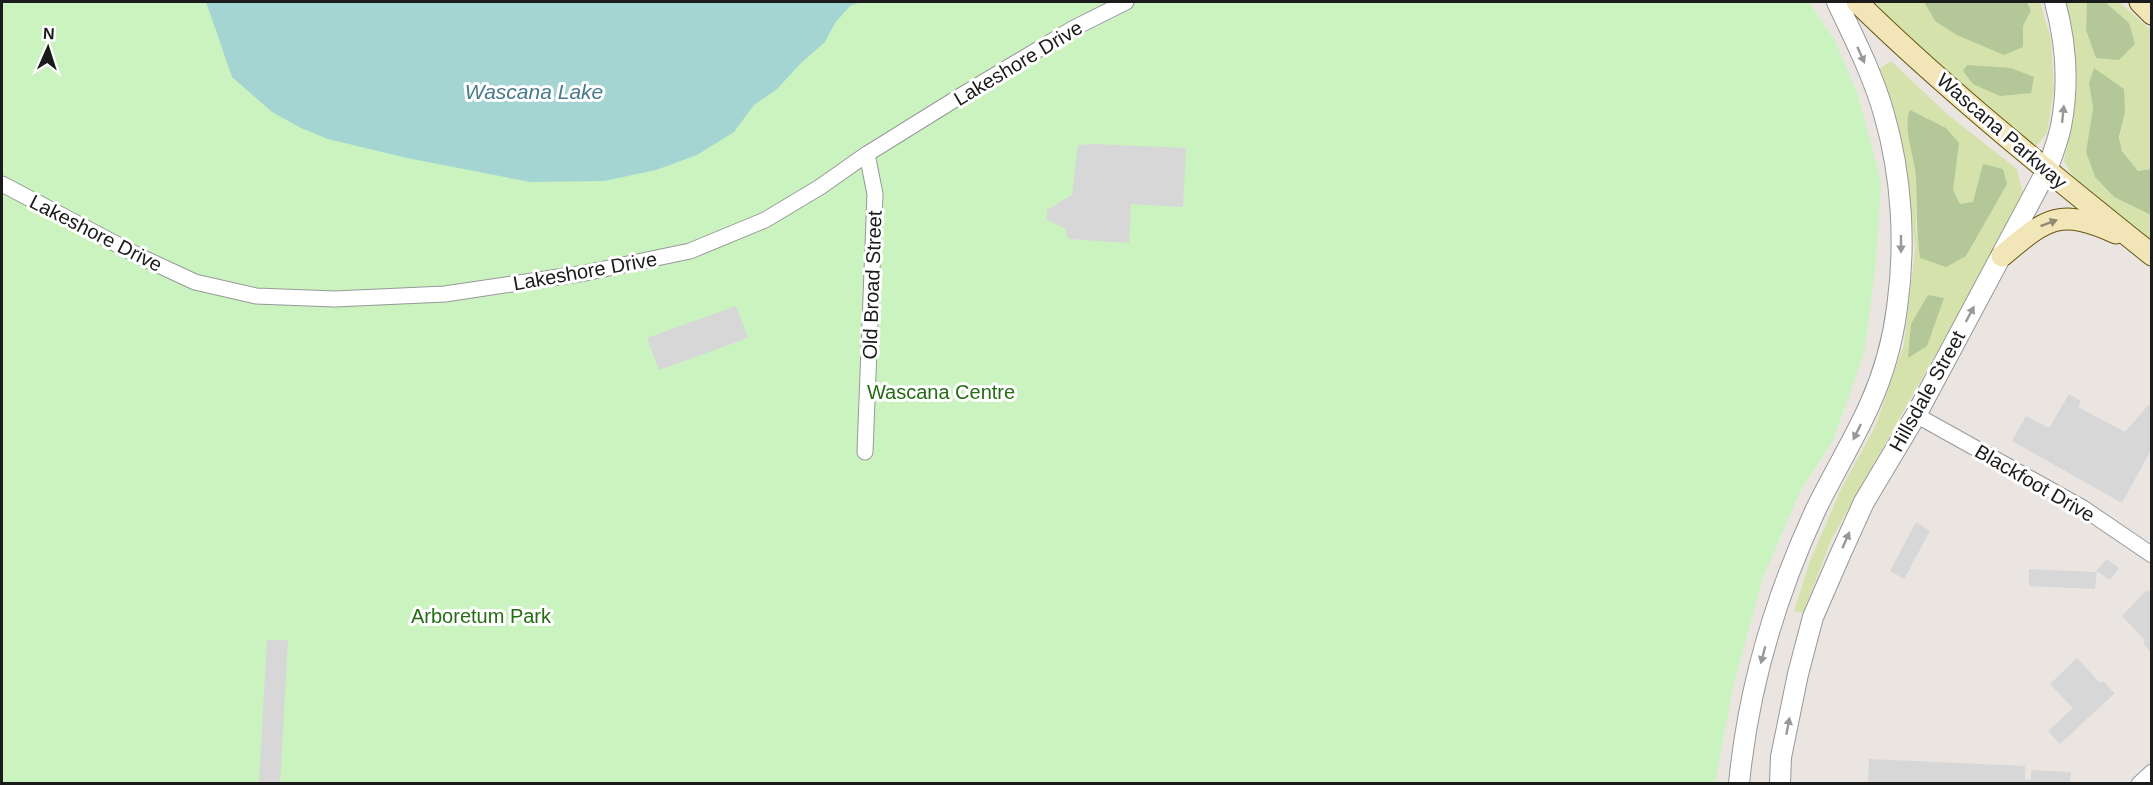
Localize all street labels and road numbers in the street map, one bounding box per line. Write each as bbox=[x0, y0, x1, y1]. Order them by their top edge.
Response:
street label: Lakeshore Drive bbox=[950, 16, 1086, 110]
street label: Wascana Parkway bbox=[1933, 69, 2071, 193]
street label: Lakeshore Drive bbox=[26, 190, 166, 276]
street label: Old Broad Street bbox=[858, 210, 886, 360]
street label: Lakeshore Drive bbox=[511, 248, 659, 294]
street label: Hillsdale Street bbox=[1885, 326, 1969, 455]
street label: Blackfoot Drive bbox=[1971, 440, 2099, 526]

